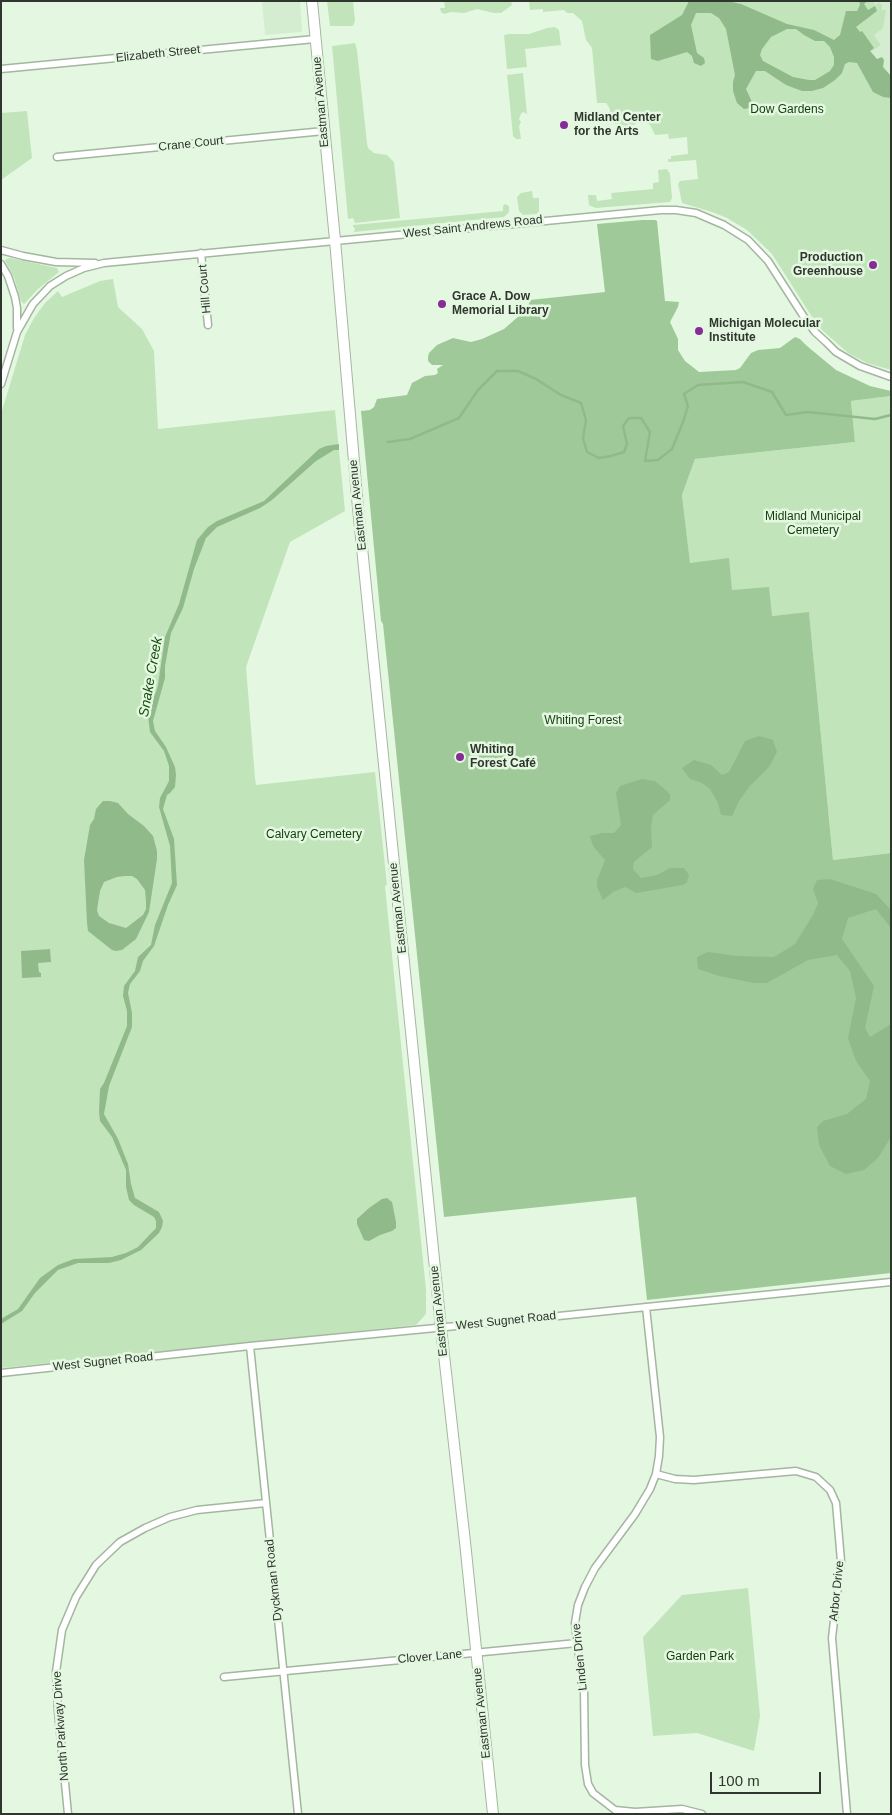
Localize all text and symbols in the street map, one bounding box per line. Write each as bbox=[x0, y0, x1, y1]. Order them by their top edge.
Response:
street label: Elizabeth Street bbox=[115, 42, 201, 66]
street label: Eastman Avenue bbox=[310, 56, 332, 148]
park label: Dow Gardens bbox=[750, 103, 824, 117]
place label: Midland Center for the Arts bbox=[574, 111, 661, 139]
marker: Midland Center for the Arts bbox=[558, 119, 570, 131]
street label: Crane Court bbox=[158, 133, 224, 155]
street label: West Saint Andrews Road bbox=[403, 213, 543, 241]
place label: Production Greenhouse bbox=[793, 251, 863, 279]
marker: Production Greenhouse bbox=[867, 259, 879, 271]
street label: Hill Court bbox=[196, 264, 214, 314]
place label: Grace A. Dow Memorial Library bbox=[452, 290, 549, 318]
marker: Grace A. Dow Memorial Library bbox=[436, 298, 448, 310]
place label: Michigan Molecular Institute bbox=[709, 317, 820, 345]
marker: Michigan Molecular Institute bbox=[693, 325, 705, 337]
street label: Eastman Avenue bbox=[346, 459, 370, 551]
park label: Midland Municipal Cemetery bbox=[765, 510, 861, 538]
water label: Snake Creek bbox=[136, 636, 166, 718]
park label: Whiting Forest bbox=[544, 714, 622, 728]
place label: Whiting Forest Café bbox=[470, 743, 536, 771]
marker: Whiting Forest Café bbox=[454, 751, 466, 763]
park label: Calvary Cemetery bbox=[266, 828, 362, 842]
street label: Eastman Avenue bbox=[386, 862, 410, 954]
street label: Eastman Avenue bbox=[427, 1265, 451, 1357]
street label: West Sugnet Road bbox=[455, 1309, 557, 1333]
street label: West Sugnet Road bbox=[52, 1350, 154, 1374]
street label: Dyckman Road bbox=[263, 1538, 285, 1622]
street label: Arbor Drive bbox=[827, 1560, 847, 1622]
street label: Linden Drive bbox=[569, 1623, 591, 1691]
street label: Clover Lane bbox=[397, 1647, 463, 1667]
park label: Garden Park bbox=[666, 1650, 734, 1664]
street label: Eastman Avenue bbox=[470, 1667, 494, 1759]
street label: North Parkway Drive bbox=[50, 1671, 72, 1781]
scale bar bbox=[712, 1762, 823, 1794]
text: 100 m bbox=[718, 1772, 760, 1789]

